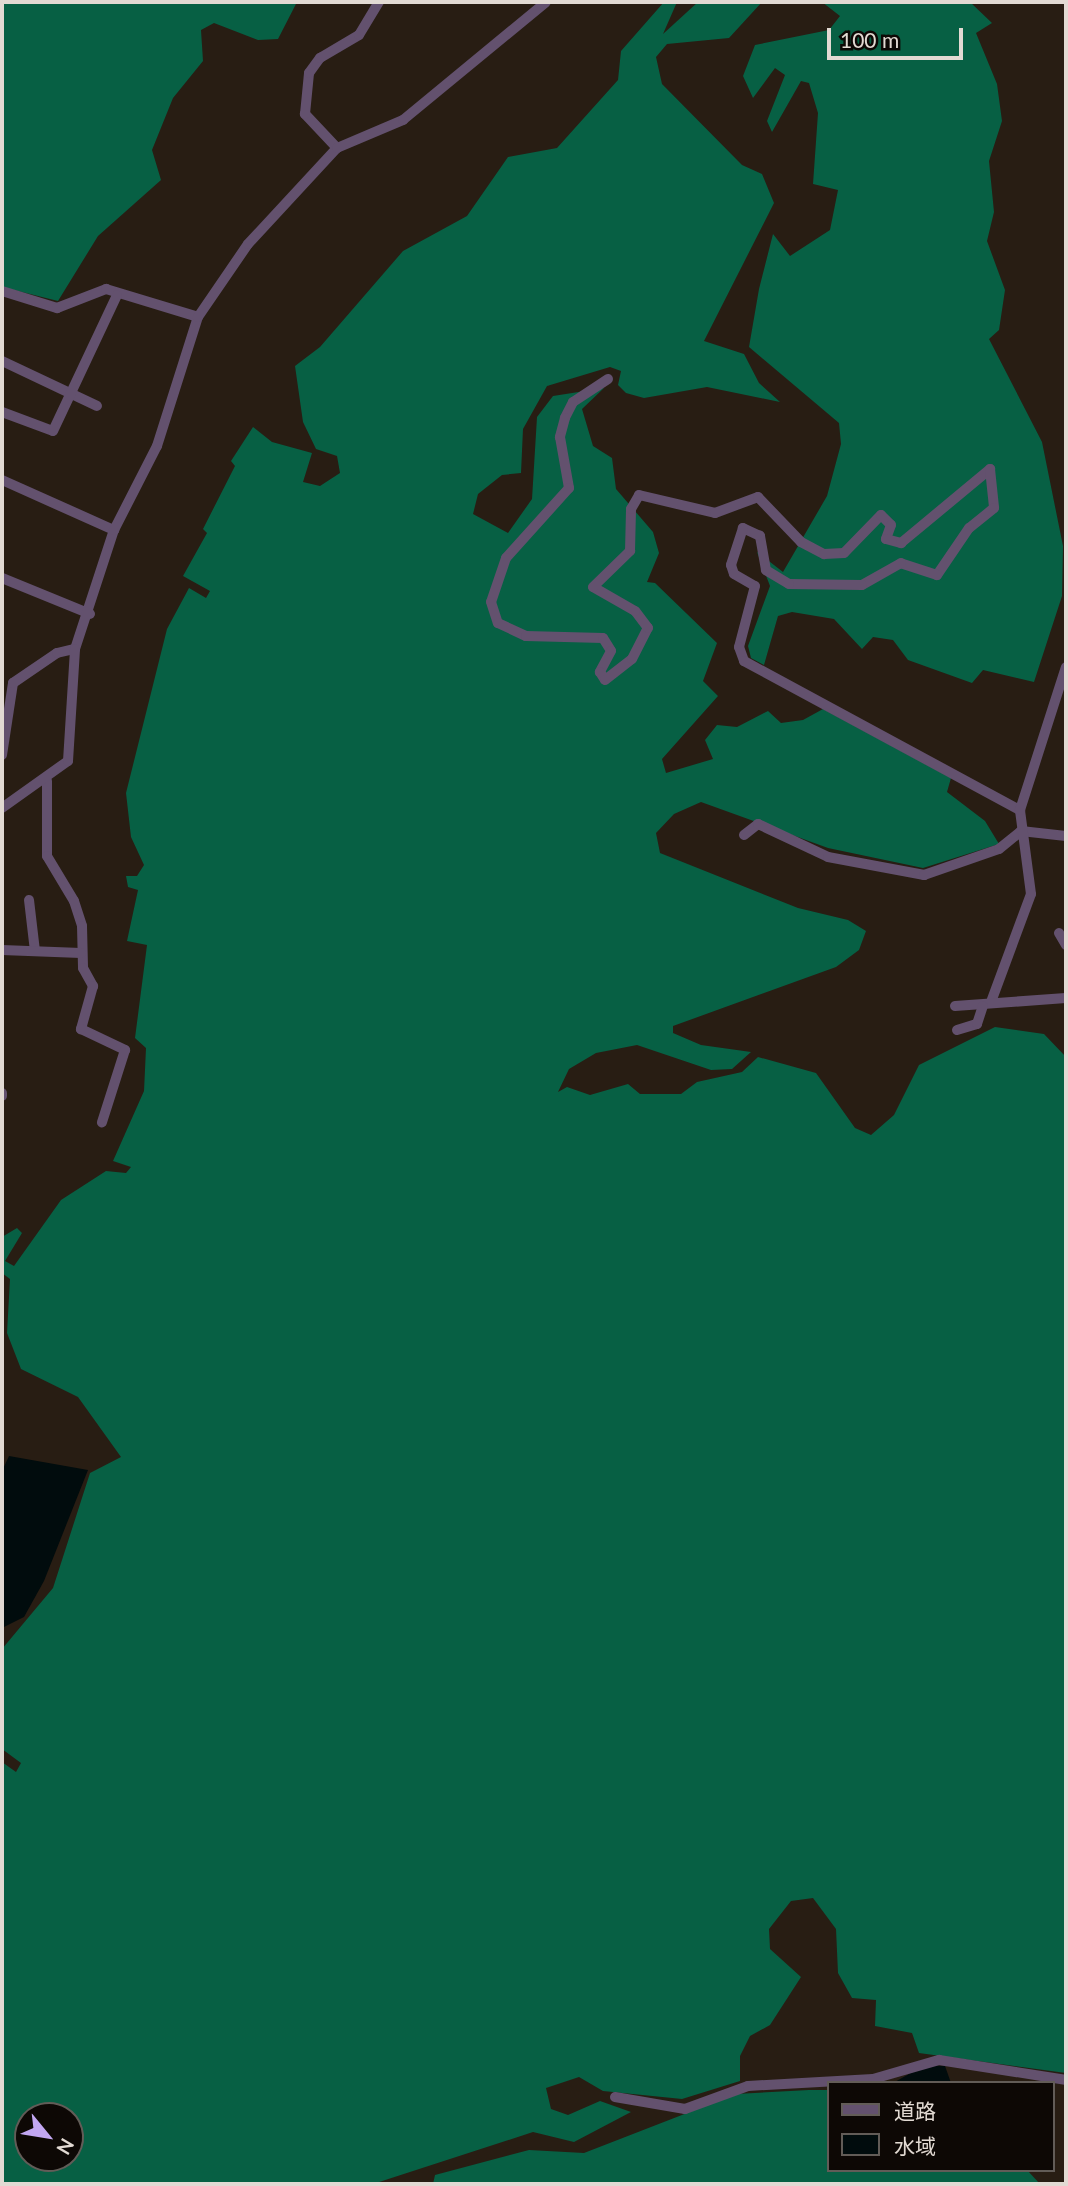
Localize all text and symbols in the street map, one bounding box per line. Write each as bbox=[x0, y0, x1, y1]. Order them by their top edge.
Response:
scale bar bbox=[830, 14, 967, 58]
text: 100 m bbox=[840, 27, 899, 52]
legend bbox=[827, 2081, 1054, 2172]
text: 道路 bbox=[894, 2098, 936, 2123]
north arrow bbox=[14, 2102, 84, 2172]
text: 水域 bbox=[894, 2133, 936, 2158]
text: N bbox=[52, 2135, 80, 2159]

